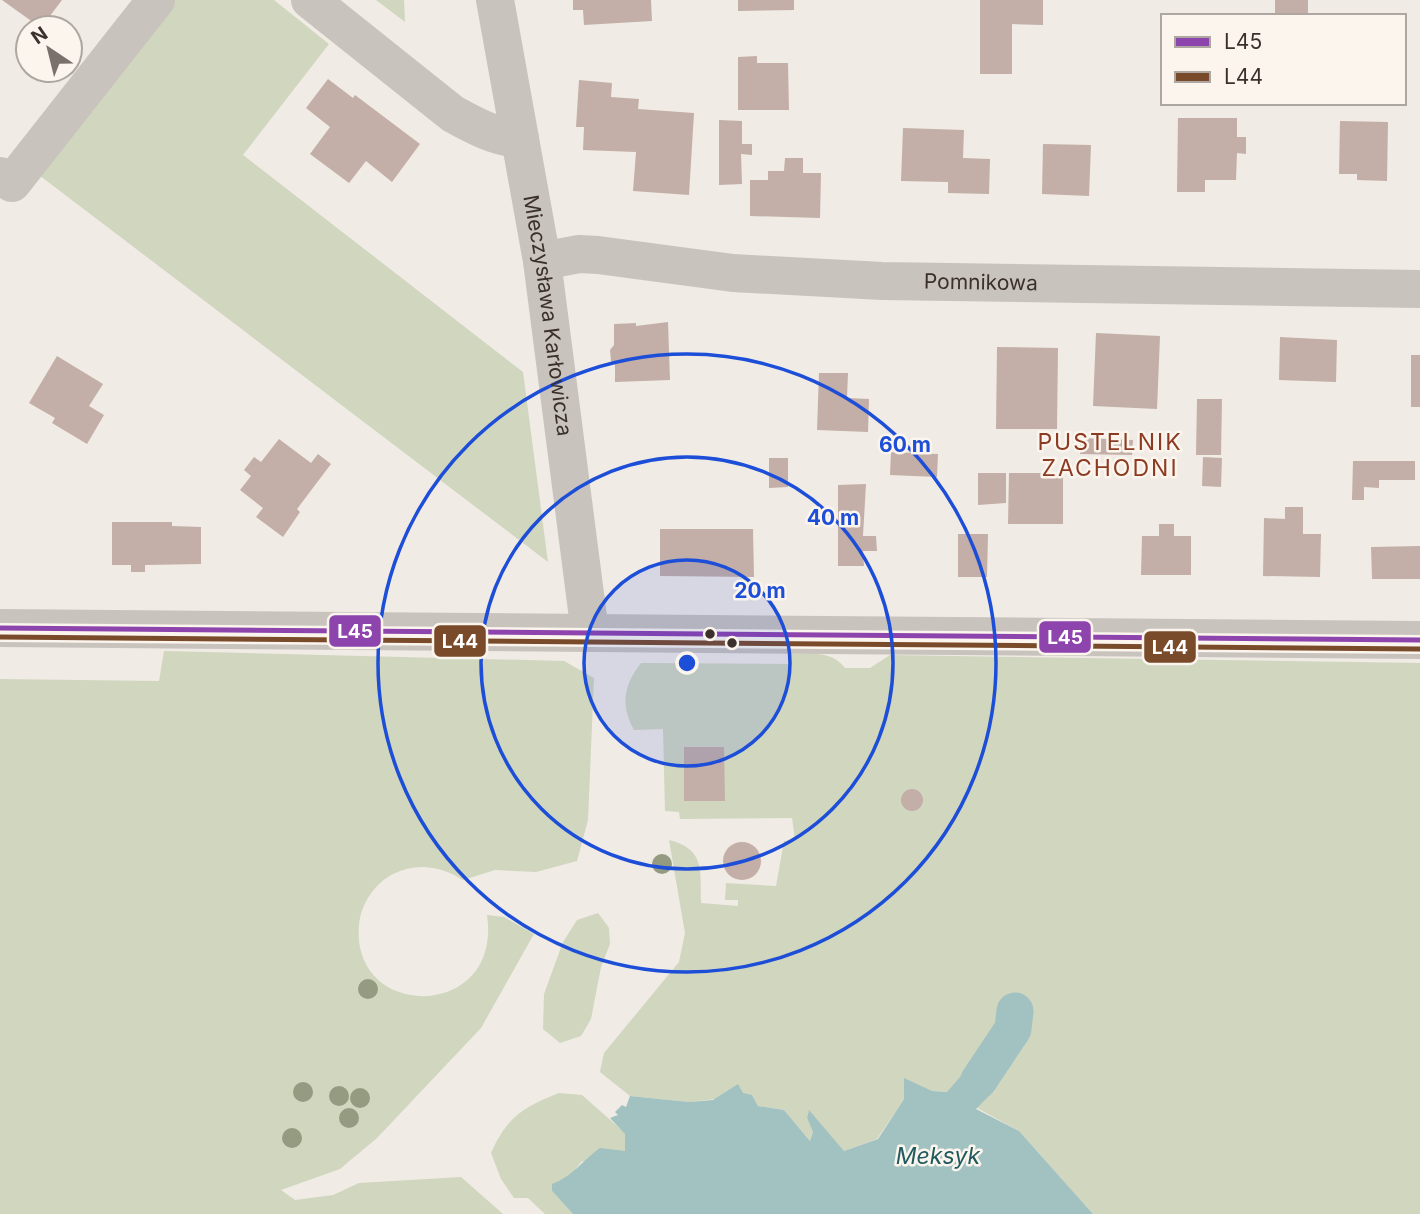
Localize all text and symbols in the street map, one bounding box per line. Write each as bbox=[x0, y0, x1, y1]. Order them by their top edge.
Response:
north arrow bbox=[14, 14, 84, 84]
legend bbox=[1161, 14, 1406, 105]
text: N bbox=[27, 22, 52, 49]
text: L45 bbox=[1224, 29, 1262, 54]
text: L44 bbox=[1224, 64, 1263, 89]
street label: Mieczysława Karłowicza bbox=[518, 193, 577, 437]
street label: Pomnikowa bbox=[924, 269, 1038, 295]
district label: PUSTELNIK ZACHODNI bbox=[1037, 428, 1183, 482]
text: 60 m bbox=[879, 432, 931, 457]
text: 40 m bbox=[807, 505, 859, 530]
text: 20 m bbox=[734, 578, 786, 603]
line badge: L45 bbox=[328, 614, 382, 648]
text: L45 bbox=[337, 620, 373, 643]
line badge: L45 bbox=[1038, 620, 1092, 654]
line badge: L44 bbox=[433, 624, 487, 658]
text: L45 bbox=[1047, 626, 1083, 649]
unlabelled marker bbox=[703, 627, 717, 641]
text: L44 bbox=[442, 630, 478, 653]
line badge: L44 bbox=[1143, 630, 1197, 664]
unlabelled marker bbox=[725, 636, 739, 650]
text: L44 bbox=[1152, 636, 1188, 659]
centre of rings bbox=[675, 651, 699, 675]
water label: Meksyk bbox=[896, 1142, 981, 1170]

